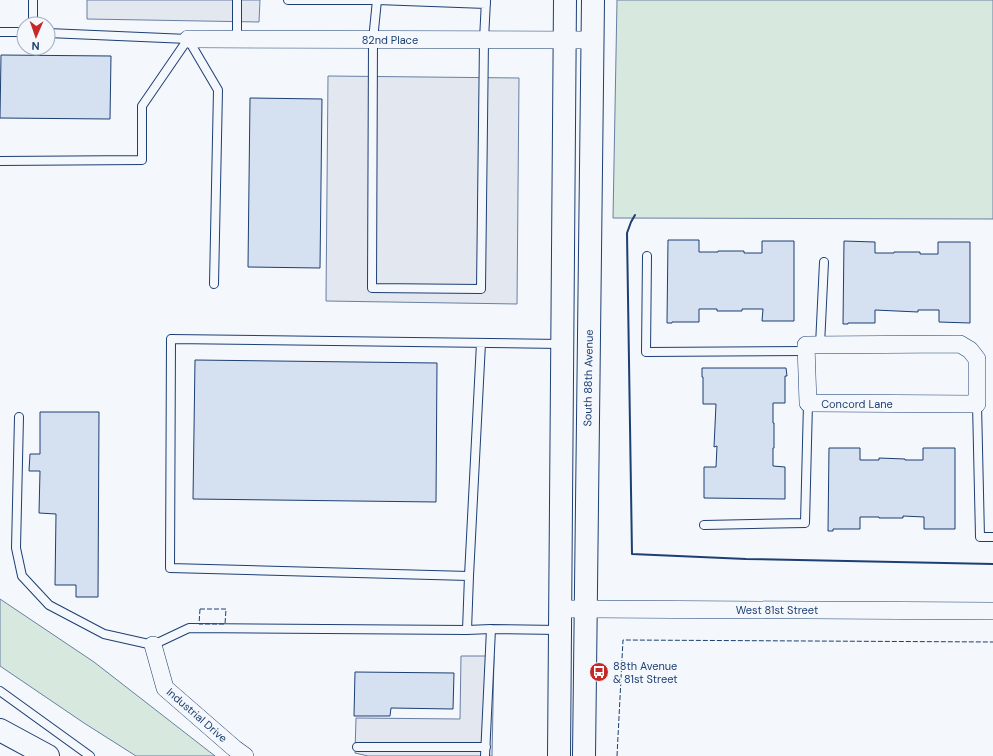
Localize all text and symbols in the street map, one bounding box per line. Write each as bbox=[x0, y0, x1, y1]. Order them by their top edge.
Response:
north arrow bbox=[16, 16, 56, 56]
street label: 82nd Place bbox=[362, 33, 418, 47]
text: N bbox=[31, 39, 40, 53]
street label: South 88th Avenue bbox=[580, 329, 596, 427]
street label: Concord Lane bbox=[821, 397, 893, 411]
street label: West 81st Street bbox=[736, 603, 818, 617]
place label: 88th Avenue & 81st Street bbox=[613, 659, 678, 686]
bus stop icon: 88th Avenue & 81st Street bbox=[588, 661, 610, 683]
street label: Industrial Drive bbox=[164, 685, 230, 745]

